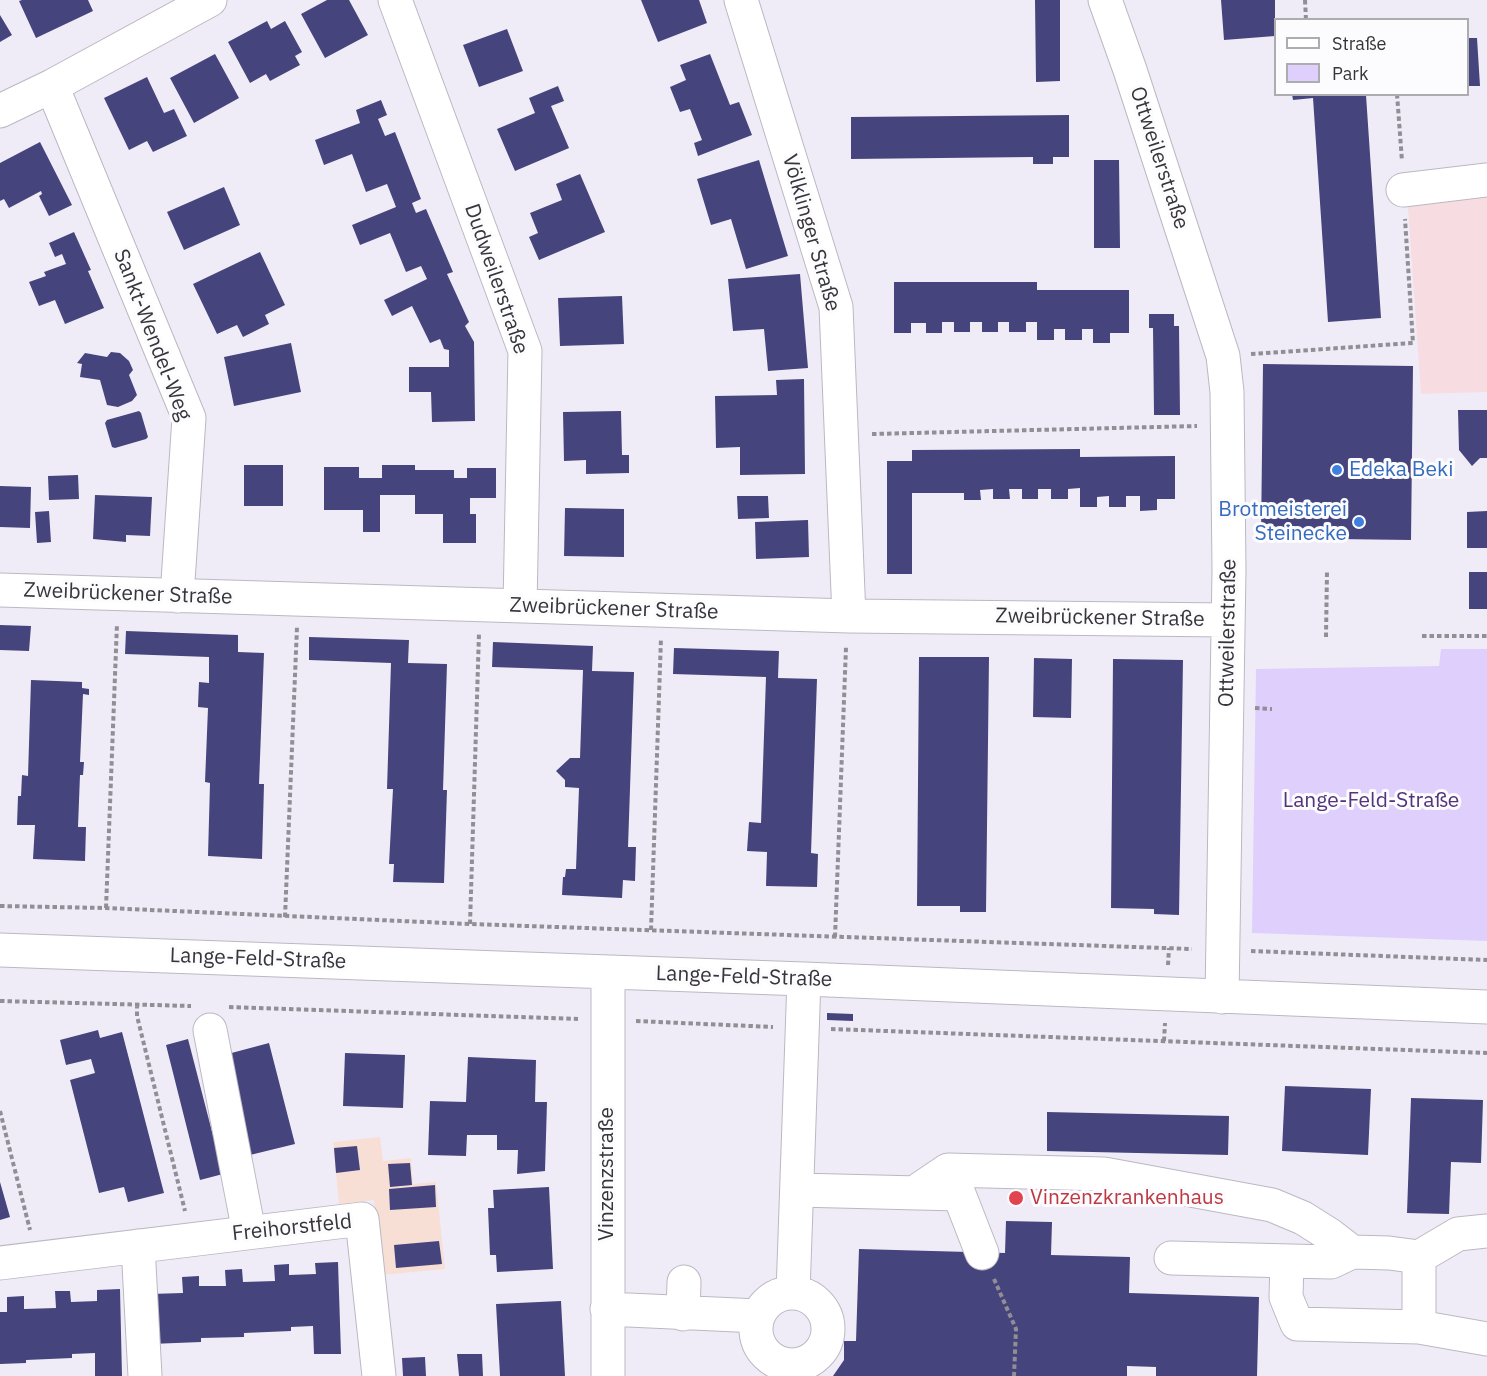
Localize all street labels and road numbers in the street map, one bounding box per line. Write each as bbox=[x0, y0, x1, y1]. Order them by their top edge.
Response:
street label: Ottweilerstraße bbox=[1124, 84, 1194, 232]
street label: Völklinger Straße bbox=[777, 152, 845, 314]
street label: Dudweilerstraße bbox=[458, 201, 534, 357]
street label: Sankt-Wendel-Weg bbox=[108, 246, 196, 424]
street label: Ottweilerstraße bbox=[1214, 559, 1242, 707]
street label: Zweibrückener Straße bbox=[23, 578, 233, 610]
street label: Zweibrückener Straße bbox=[509, 593, 719, 625]
street label: Zweibrückener Straße bbox=[995, 604, 1205, 632]
street label: Lange-Feld-Straße bbox=[169, 943, 347, 975]
street label: Lange-Feld-Straße bbox=[655, 961, 833, 993]
street label: Vinzenzstraße bbox=[594, 1107, 620, 1241]
street label: Freihorstfeld bbox=[231, 1209, 353, 1247]

